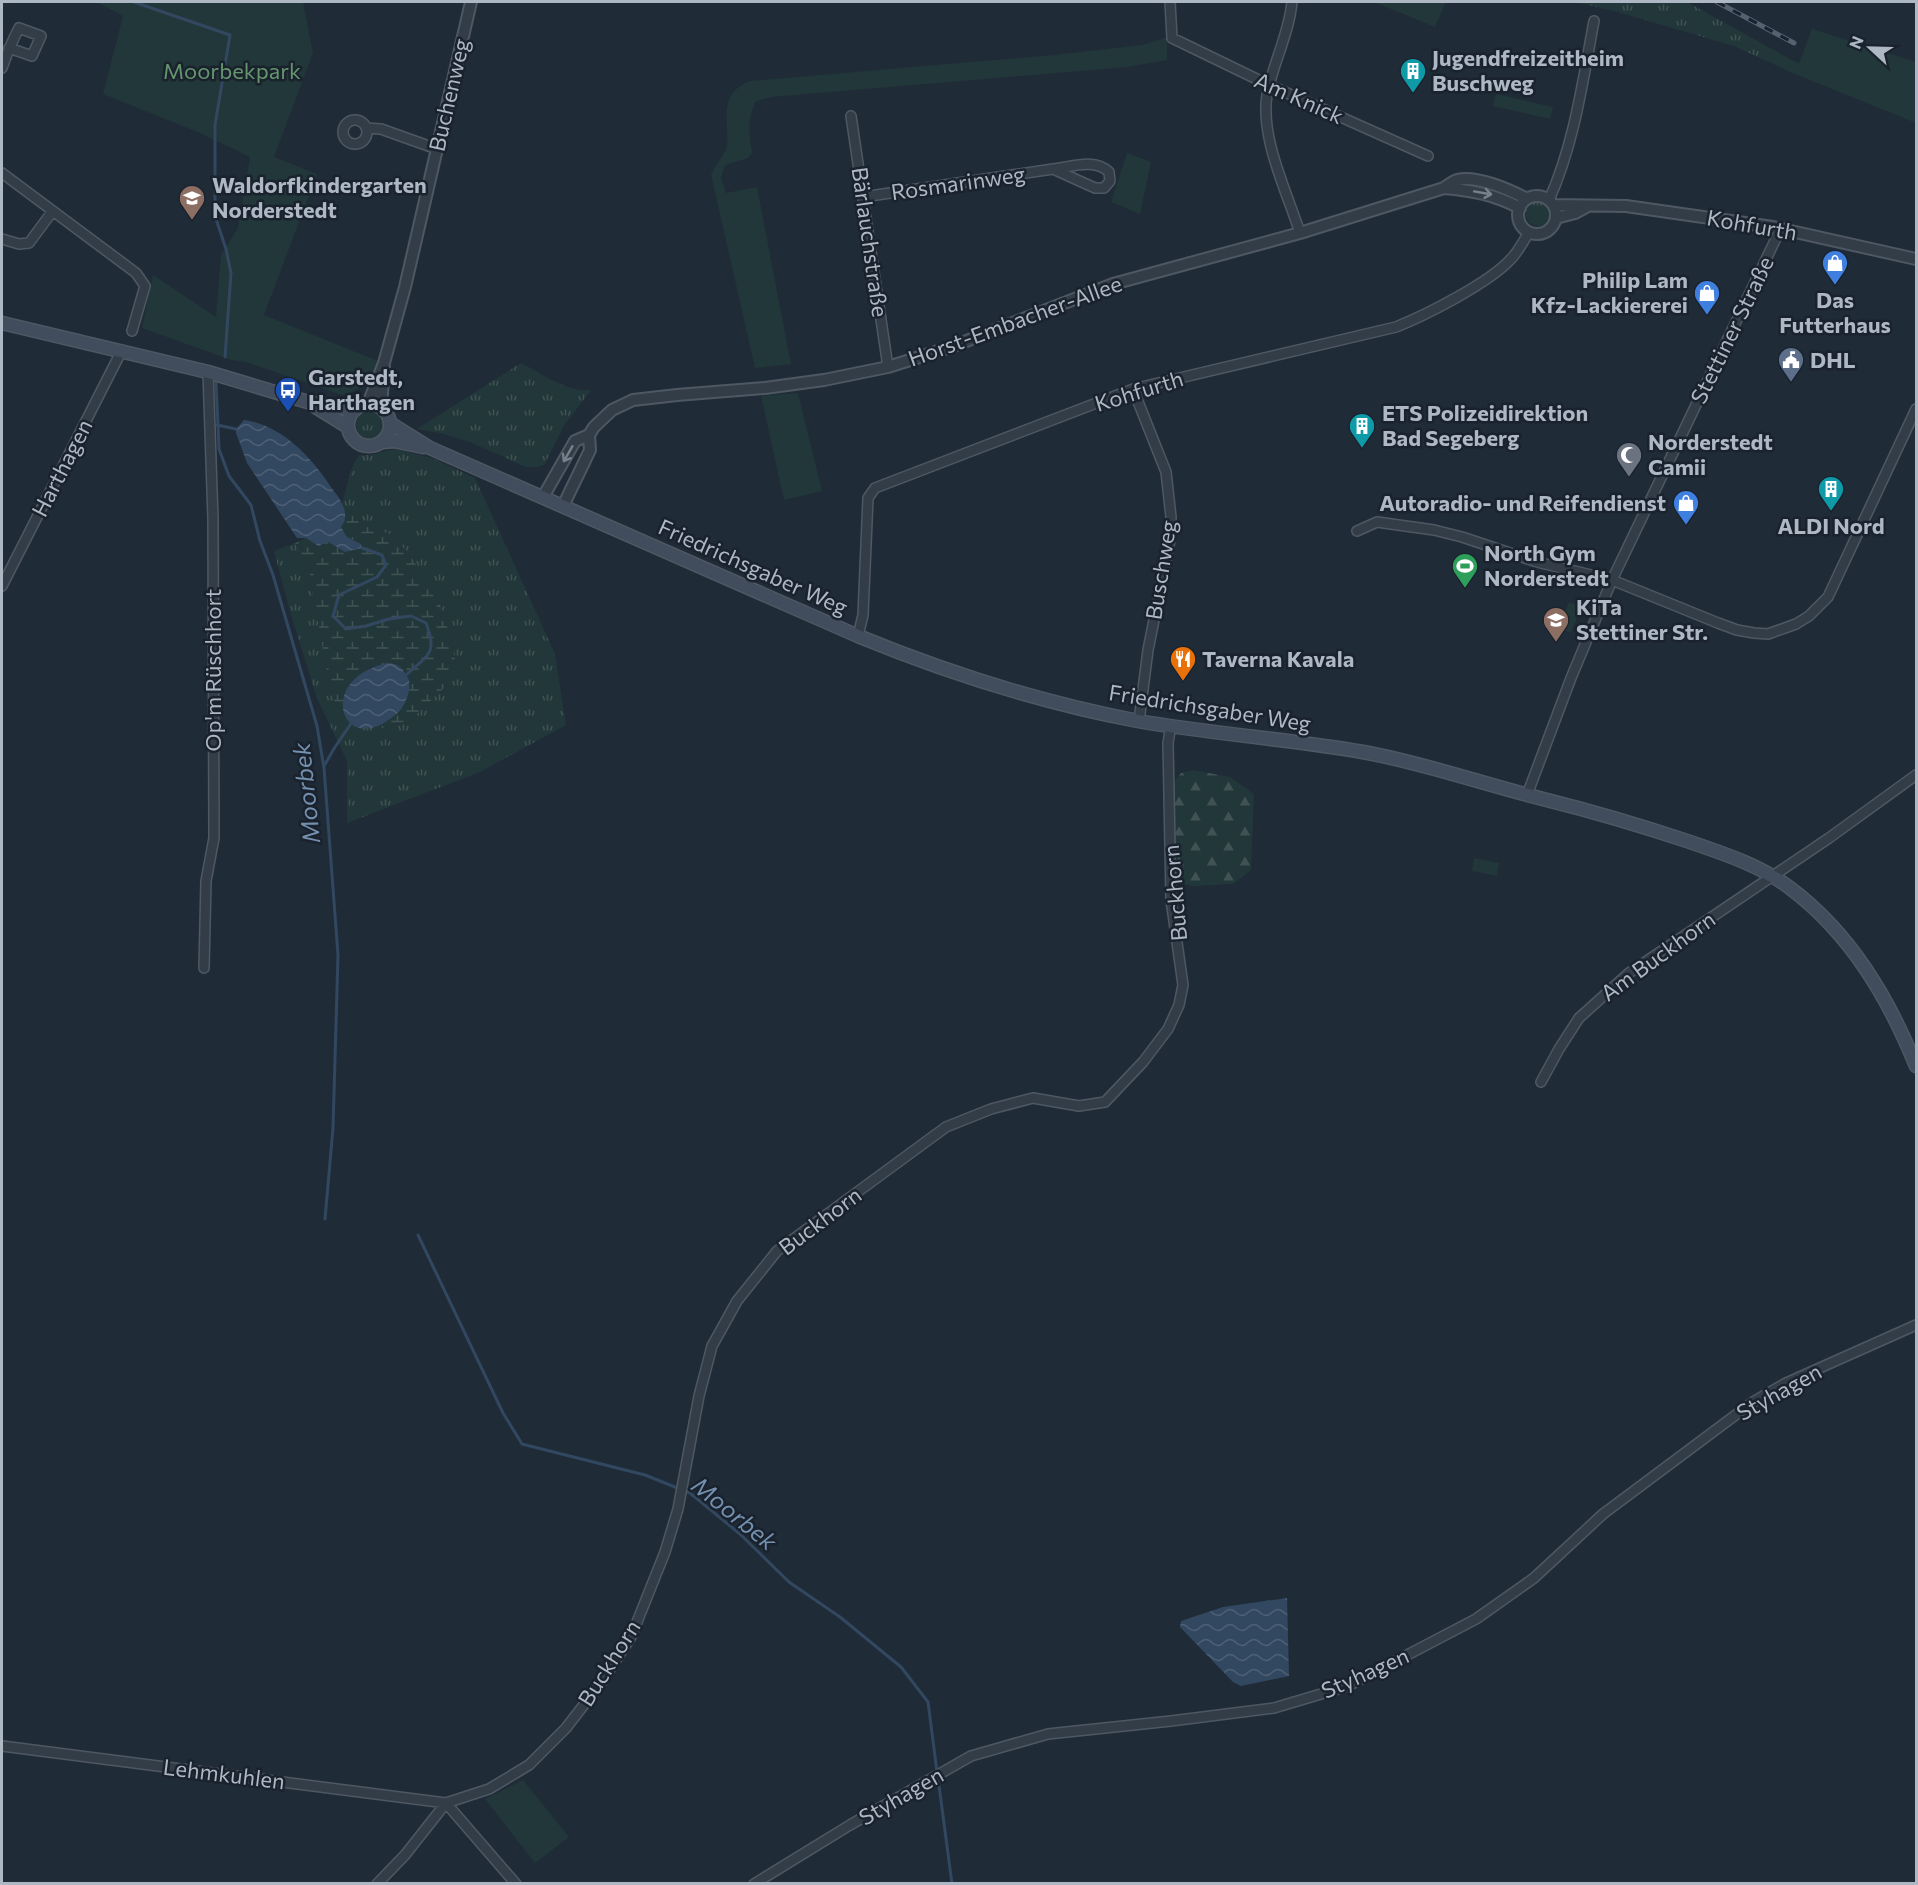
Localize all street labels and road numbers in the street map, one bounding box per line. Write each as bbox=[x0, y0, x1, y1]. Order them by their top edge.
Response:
street label: Buchenweg bbox=[422, 36, 475, 154]
street label: Am Knick bbox=[1251, 66, 1348, 129]
street label: Rosmarinweg bbox=[889, 160, 1027, 205]
street label: Bärlauchstraße bbox=[847, 165, 894, 319]
street label: Kohfurth bbox=[1705, 203, 1799, 246]
street label: Stettiner Straße bbox=[1684, 252, 1779, 408]
street label: Horst-Embacher-Allee bbox=[904, 269, 1125, 372]
street label: Kohfurth bbox=[1091, 364, 1186, 417]
street label: Harthagen bbox=[25, 414, 98, 521]
street label: Friedrichsgaber Weg bbox=[654, 513, 852, 620]
street label: Buschweg bbox=[1139, 518, 1182, 622]
street label: Op'm Rüschhort bbox=[199, 589, 226, 751]
street label: Friedrichsgaber Weg bbox=[1107, 678, 1313, 737]
street label: Buckhorn bbox=[1157, 844, 1192, 942]
street label: Am Buckhorn bbox=[1595, 905, 1720, 1006]
street label: Buckhorn bbox=[773, 1181, 866, 1260]
street label: Styhagen bbox=[1731, 1357, 1826, 1426]
street label: Buckhorn bbox=[572, 1615, 646, 1711]
street label: Styhagen bbox=[1317, 1641, 1413, 1704]
street label: Lehmkuhlen bbox=[162, 1753, 287, 1794]
street label: Styhagen bbox=[854, 1761, 948, 1831]

